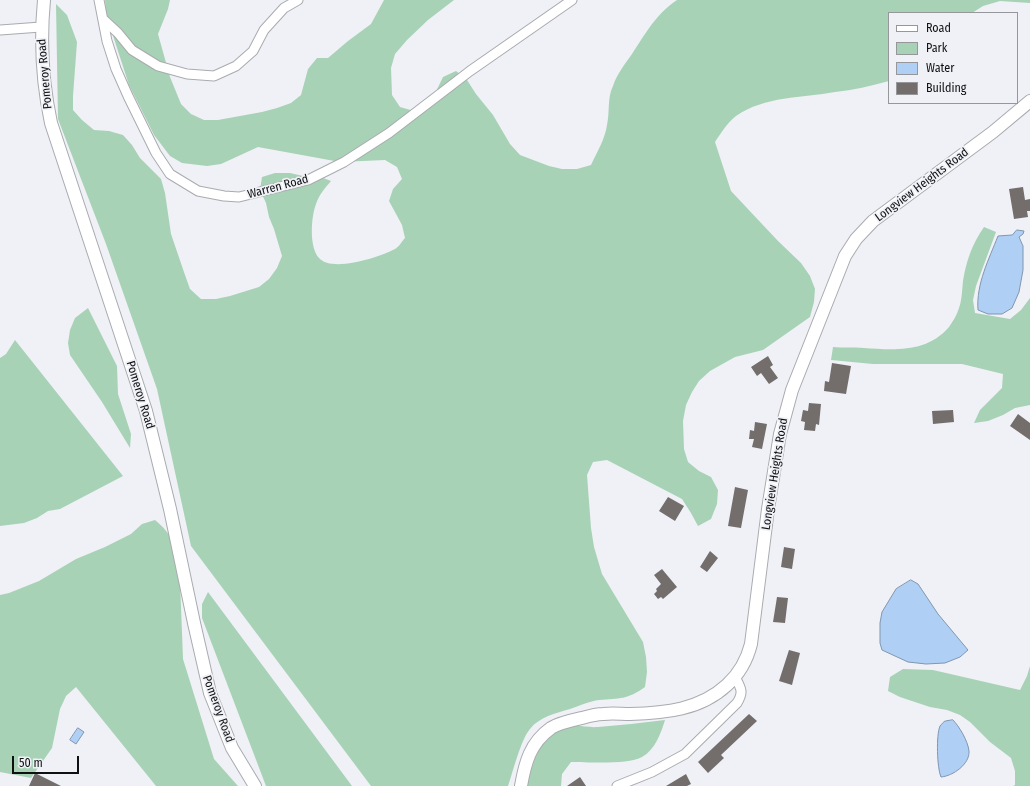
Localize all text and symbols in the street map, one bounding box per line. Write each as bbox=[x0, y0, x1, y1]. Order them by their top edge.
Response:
legend bbox=[888, 12, 1018, 104]
text: Road bbox=[926, 21, 951, 35]
street label: Pomeroy Road bbox=[35, 38, 55, 110]
text: Park bbox=[926, 41, 947, 55]
text: Water bbox=[926, 61, 954, 75]
text: Building bbox=[926, 81, 966, 95]
street label: Longview Heights Road bbox=[872, 145, 972, 225]
street label: Warren Road bbox=[246, 172, 310, 202]
street label: Pomeroy Road bbox=[123, 359, 157, 431]
street label: Longview Heights Road bbox=[759, 417, 791, 531]
street label: Pomeroy Road bbox=[199, 673, 237, 745]
scale bar bbox=[14, 748, 81, 774]
text: 50 m bbox=[19, 756, 43, 770]

